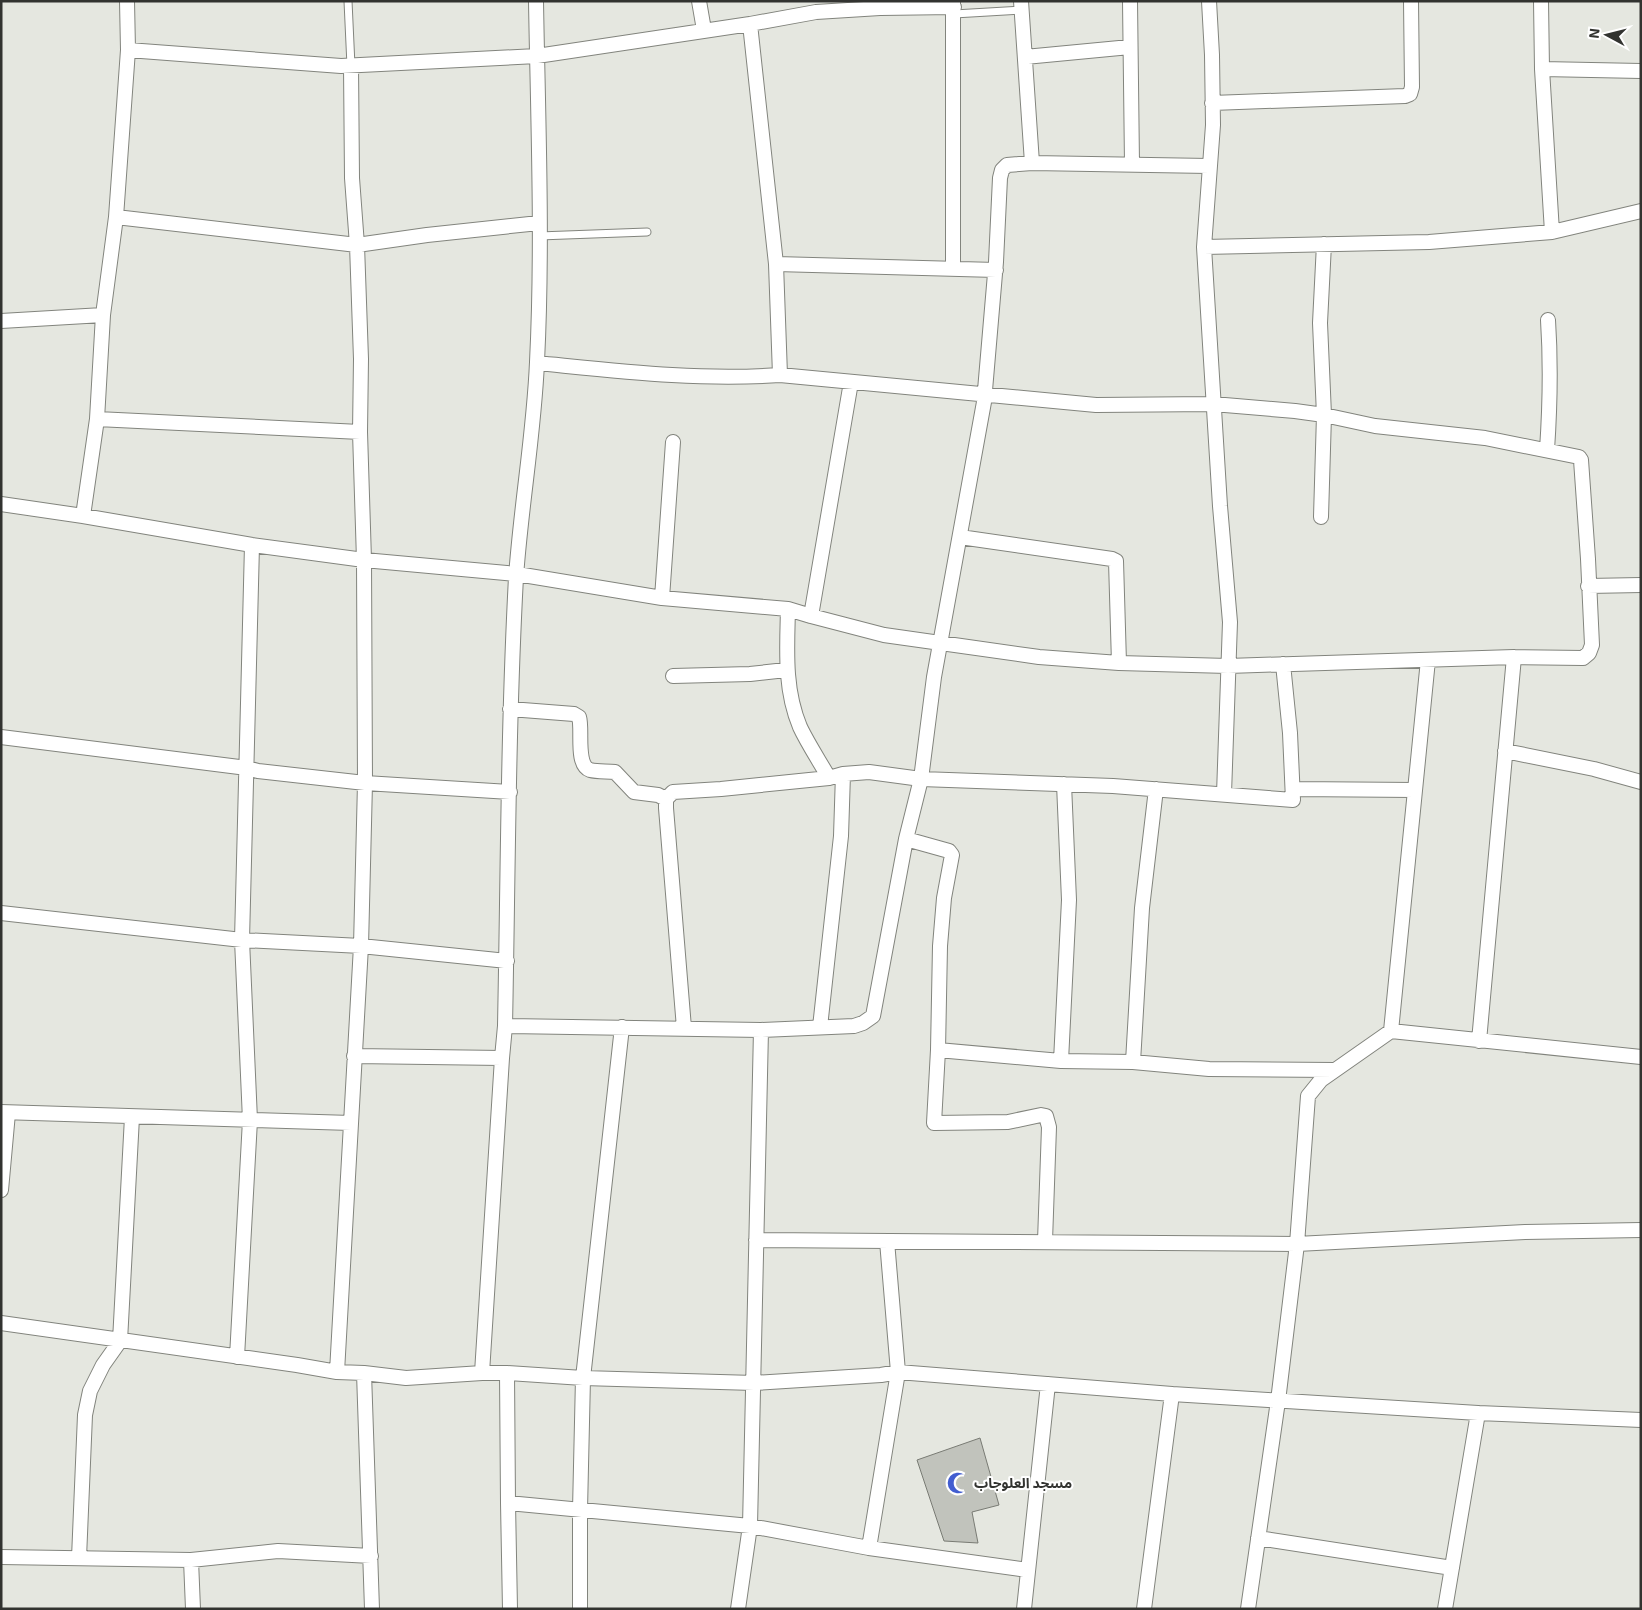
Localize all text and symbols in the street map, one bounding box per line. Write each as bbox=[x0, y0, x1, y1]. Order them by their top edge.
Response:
north arrow bbox=[1582, 10, 1632, 60]
text: N bbox=[1585, 27, 1603, 39]
mosque icon: مسجد العلوجاب bbox=[945, 1470, 971, 1496]
place label: مسجد العلوجاب bbox=[974, 1474, 1072, 1491]

